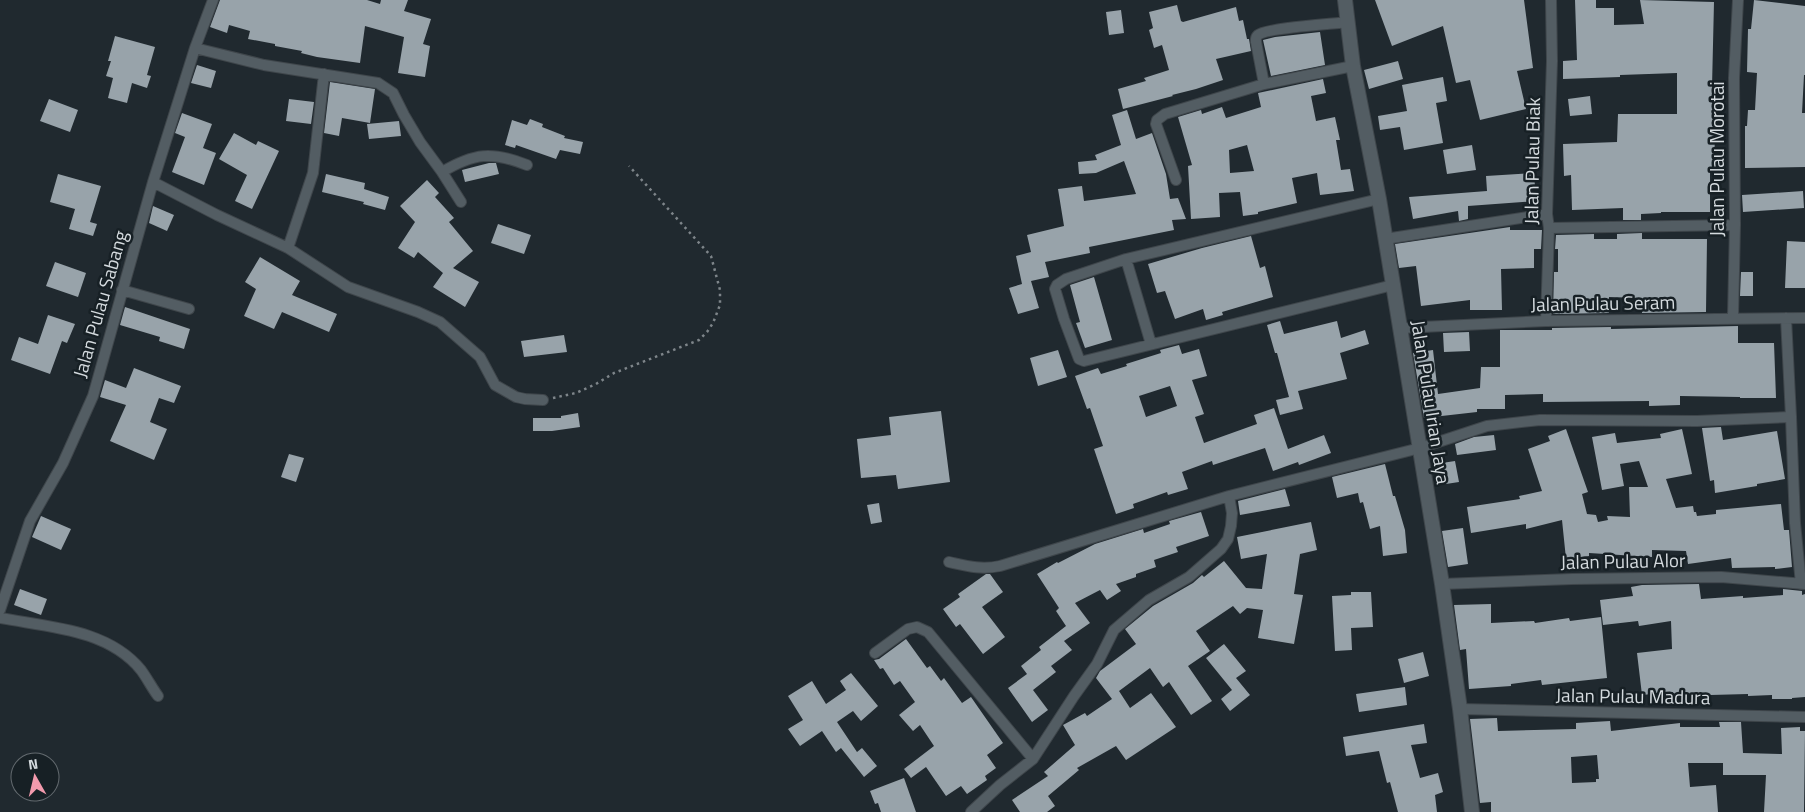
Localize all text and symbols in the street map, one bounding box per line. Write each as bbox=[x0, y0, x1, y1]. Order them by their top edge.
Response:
street label: Jalan Pulau Morotai bbox=[1702, 81, 1731, 237]
street label: Jalan Pulau Biak bbox=[1516, 97, 1547, 225]
street label: Jalan Pulau Sabang bbox=[65, 227, 134, 381]
street label: Jalan Pulau Seram bbox=[1530, 287, 1676, 318]
street label: Jalan Pulau Irian Jaya bbox=[1404, 318, 1459, 486]
street label: Jalan Pulau Alor bbox=[1560, 545, 1686, 576]
street label: Jalan Pulau Madura bbox=[1555, 680, 1711, 711]
north arrow bbox=[10, 752, 60, 802]
text: N bbox=[27, 753, 39, 775]

